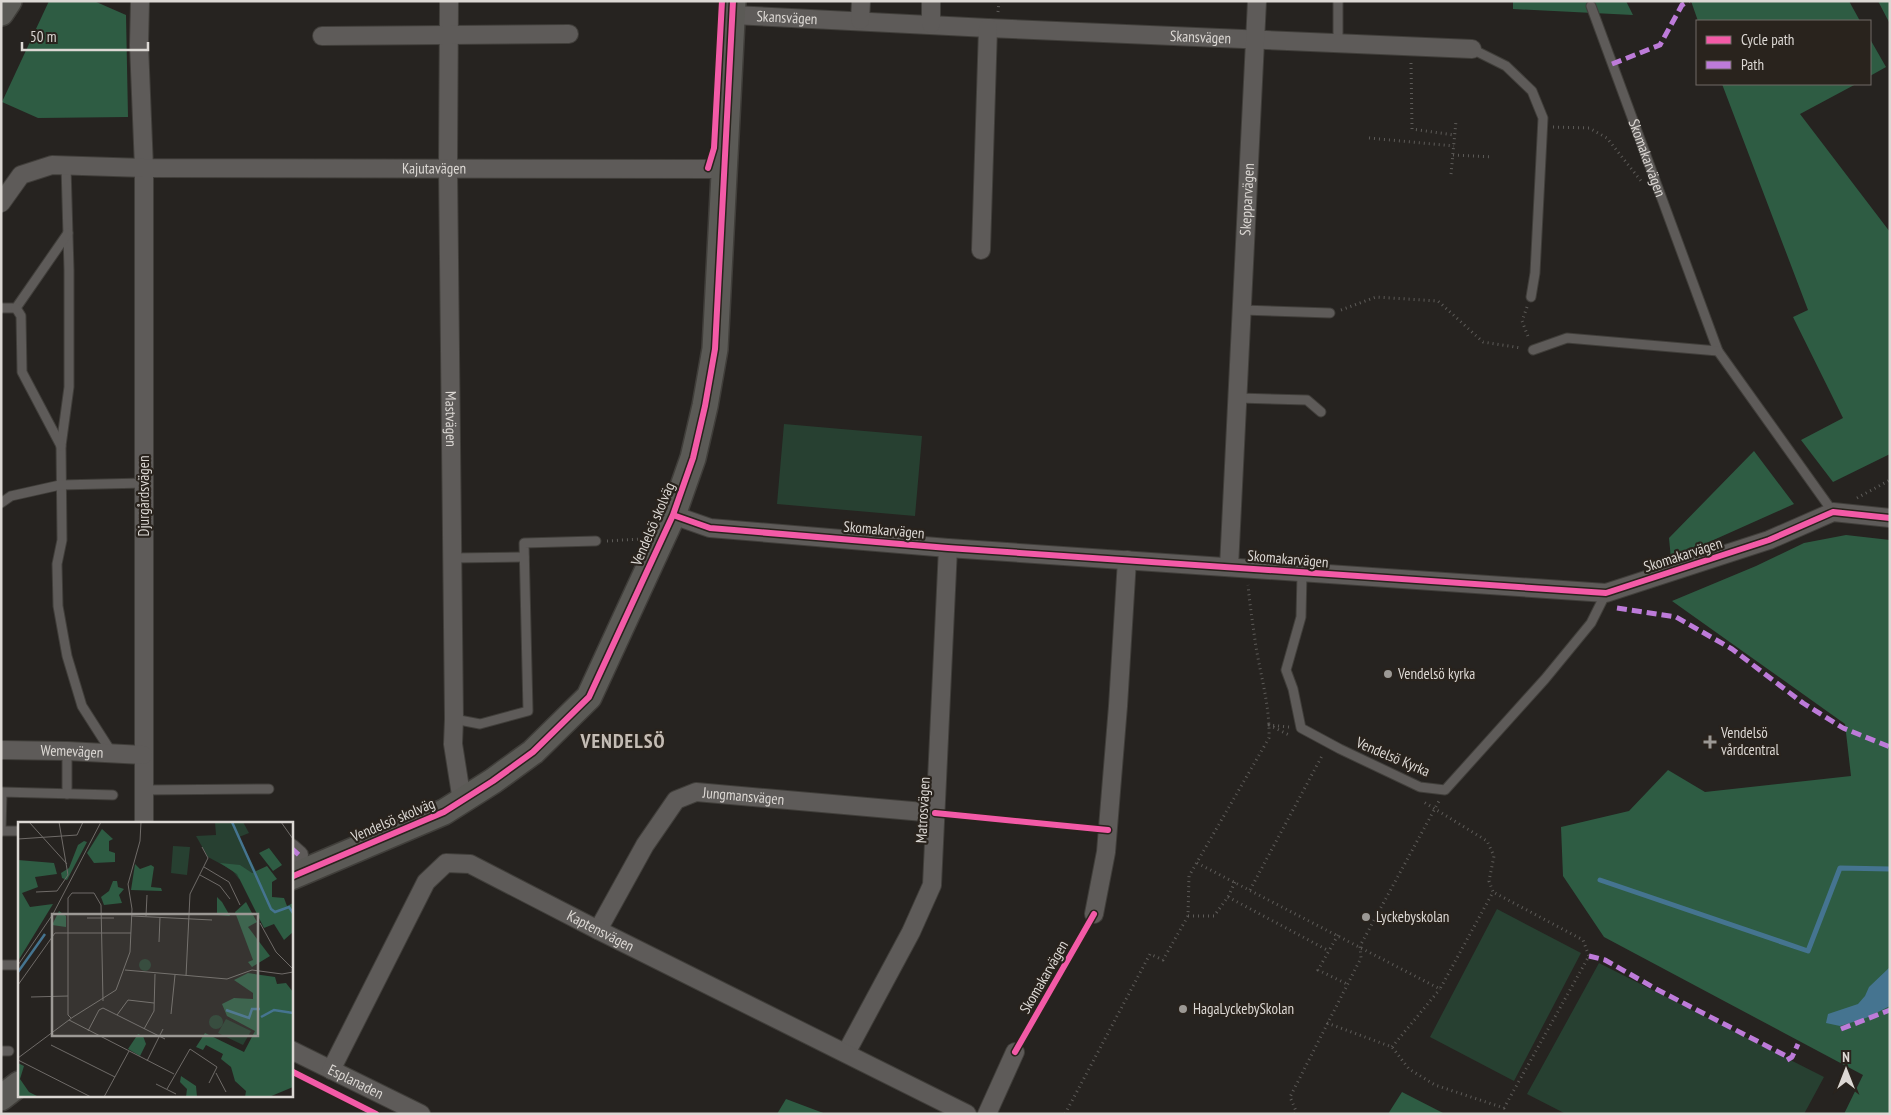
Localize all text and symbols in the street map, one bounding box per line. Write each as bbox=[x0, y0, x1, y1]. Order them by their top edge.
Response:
street label: Skansvägen bbox=[756, 6, 818, 28]
scale bar bbox=[22, 20, 149, 52]
legend bbox=[1696, 20, 1871, 85]
street label: Skansvägen bbox=[1170, 26, 1231, 48]
text: 50 m bbox=[30, 27, 56, 46]
text: Cycle path bbox=[1741, 30, 1794, 49]
text: Path bbox=[1741, 55, 1764, 74]
street label: Skomakarvägen bbox=[1624, 116, 1670, 199]
street label: Kajutavägen bbox=[402, 158, 466, 178]
street label: Skepparvägen bbox=[1235, 163, 1258, 236]
street label: Mastvägen bbox=[441, 391, 461, 447]
street label: Djurgårdsvägen bbox=[134, 456, 153, 536]
street label: Vendelsö skolväg bbox=[626, 479, 679, 569]
street label: Skomakarvägen bbox=[843, 516, 925, 543]
street label: Skomakarvägen bbox=[1641, 533, 1724, 576]
street label: Skomakarvägen bbox=[1247, 545, 1329, 572]
place label: Vendelsö kyrka bbox=[1397, 664, 1475, 683]
marker: Vendelsö kyrka bbox=[1382, 668, 1394, 680]
place label: Vendelsö vårdcentral bbox=[1720, 723, 1780, 759]
district label: VENDELSÖ bbox=[579, 728, 666, 754]
street label: Vendelsö Kyrka bbox=[1353, 732, 1433, 781]
marker: Vendelsö vårdcentral bbox=[1703, 735, 1717, 749]
street label: Wemevägen bbox=[41, 741, 104, 762]
street label: Matrosvägen bbox=[911, 776, 934, 844]
street label: Jungmansvägen bbox=[701, 783, 785, 809]
street label: Vendelsö skolväg bbox=[347, 793, 437, 846]
inset map bbox=[18, 822, 292, 1098]
street label: Kaptensvägen bbox=[564, 906, 637, 955]
place label: Lyckebyskolan bbox=[1376, 907, 1449, 926]
marker: Lyckebyskolan bbox=[1360, 911, 1372, 923]
street label: Skomakarvägen bbox=[1015, 937, 1072, 1017]
place label: HagaLyckebySkolan bbox=[1193, 999, 1294, 1018]
marker: HagaLyckebySkolan bbox=[1177, 1003, 1189, 1015]
north arrow bbox=[1821, 1045, 1871, 1095]
text: N bbox=[1842, 1048, 1850, 1066]
street label: Esplanaden bbox=[325, 1060, 387, 1103]

